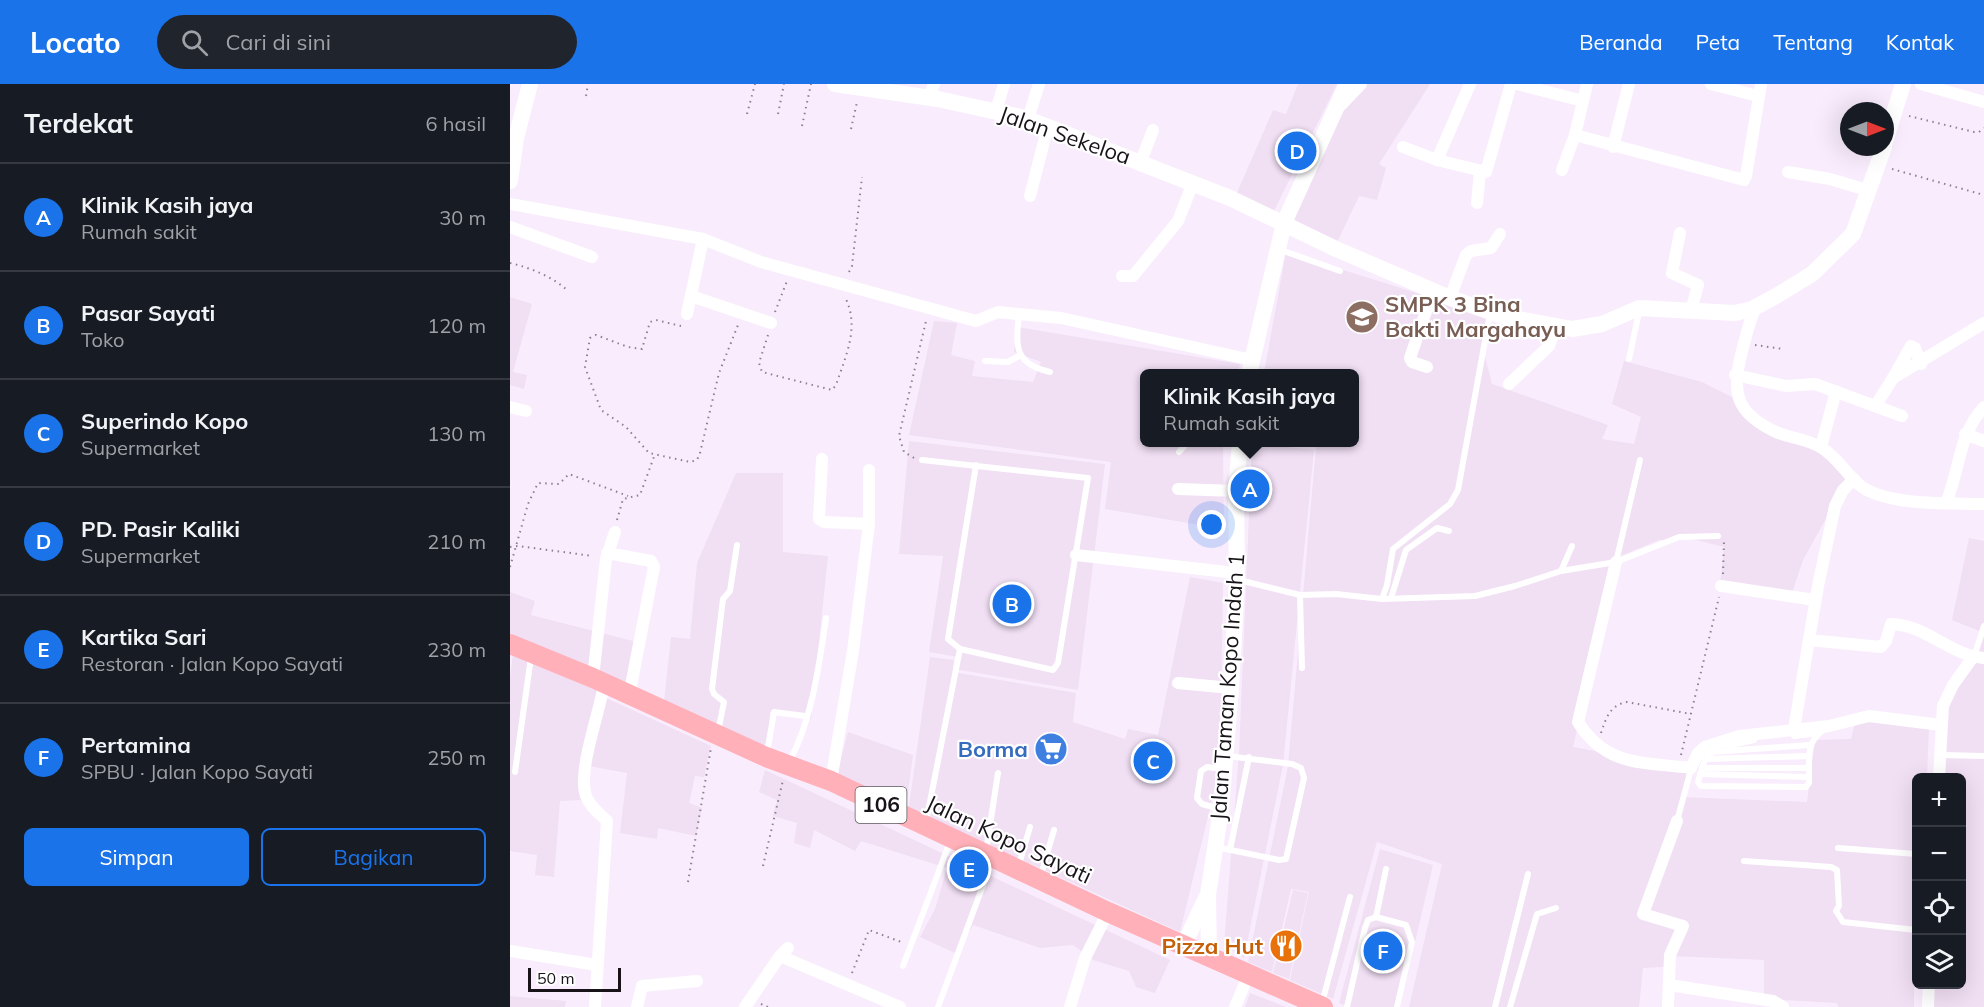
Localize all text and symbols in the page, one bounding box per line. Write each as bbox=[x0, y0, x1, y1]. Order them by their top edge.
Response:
search box bbox=[157, 15, 577, 69]
text: Locato bbox=[30, 25, 121, 60]
icon: search bbox=[178, 26, 211, 59]
text: Cari di sini bbox=[226, 28, 331, 56]
text: Beranda bbox=[1579, 29, 1663, 55]
text: Peta bbox=[1696, 29, 1740, 55]
text: Tentang bbox=[1773, 29, 1853, 55]
text: Kontak bbox=[1886, 29, 1954, 55]
street label: Jalan Sekeloa bbox=[996, 99, 1134, 171]
north arrow bbox=[1840, 102, 1894, 156]
text: Terdekat bbox=[24, 107, 133, 140]
text: 6 hasil bbox=[426, 111, 486, 136]
pin: D bbox=[1278, 128, 1316, 174]
text: Klinik Kasih jaya bbox=[81, 191, 253, 219]
text: A bbox=[36, 205, 51, 230]
text: 30 m bbox=[439, 205, 486, 230]
text: Rumah sakit bbox=[81, 219, 197, 244]
place label: SMPK 3 Bina Bakti Margahayu bbox=[1385, 290, 1566, 343]
text: Pasar Sayati bbox=[81, 299, 215, 327]
school or university icon: SMPK 3 Bina Bakti Margahayu bbox=[1344, 299, 1380, 335]
text: B bbox=[37, 313, 50, 338]
text: 120 m bbox=[427, 313, 486, 338]
text: Toko bbox=[81, 327, 124, 352]
popup bbox=[1140, 369, 1359, 447]
text: Klinik Kasih jaya bbox=[1163, 382, 1336, 410]
text: Superindo Kopo bbox=[81, 407, 248, 435]
text: Rumah sakit bbox=[1163, 410, 1279, 435]
text: C bbox=[37, 421, 50, 446]
text: 130 m bbox=[427, 421, 486, 446]
text: Supermarket bbox=[81, 435, 200, 460]
pin: A bbox=[1230, 466, 1270, 512]
your location bbox=[1197, 510, 1226, 539]
text: PD. Pasir Kaliki bbox=[81, 515, 240, 543]
text: D bbox=[36, 529, 51, 554]
text: 210 m bbox=[427, 529, 486, 554]
text: Supermarket bbox=[81, 543, 200, 568]
street label: Jalan Taman Kopo Indah 1 bbox=[1204, 552, 1250, 822]
pin: B bbox=[992, 582, 1032, 626]
text: Kartika Sari bbox=[81, 623, 207, 651]
text: E bbox=[38, 637, 49, 662]
text: 230 m bbox=[427, 637, 486, 662]
text: Restoran · Jalan Kopo Sayati bbox=[81, 651, 343, 676]
text: Pertamina bbox=[81, 731, 191, 759]
supermarket icon: Borma bbox=[1033, 731, 1069, 767]
place label: Borma bbox=[958, 735, 1028, 763]
pin: C bbox=[1134, 738, 1172, 784]
text: F bbox=[38, 745, 49, 770]
text: 250 m bbox=[427, 745, 486, 770]
text: SPBU · Jalan Kopo Sayati bbox=[81, 759, 313, 784]
map controls bbox=[1912, 773, 1966, 989]
button: + bbox=[1912, 773, 1966, 827]
road number: 106 bbox=[856, 787, 907, 823]
street label: Jalan Kopo Sayati bbox=[922, 788, 1096, 890]
button: − bbox=[1912, 827, 1966, 881]
button: Simpan bbox=[24, 828, 249, 886]
button: Bagikan bbox=[261, 828, 486, 886]
pin: E bbox=[950, 846, 988, 892]
button: locate bbox=[1912, 881, 1966, 935]
restaurant icon: Pizza Hut bbox=[1268, 928, 1304, 964]
pin: F bbox=[1364, 928, 1402, 974]
place label: Pizza Hut bbox=[1161, 932, 1263, 960]
button: layers bbox=[1912, 935, 1966, 989]
scale bar bbox=[528, 965, 621, 992]
text: 50 m bbox=[537, 968, 574, 988]

